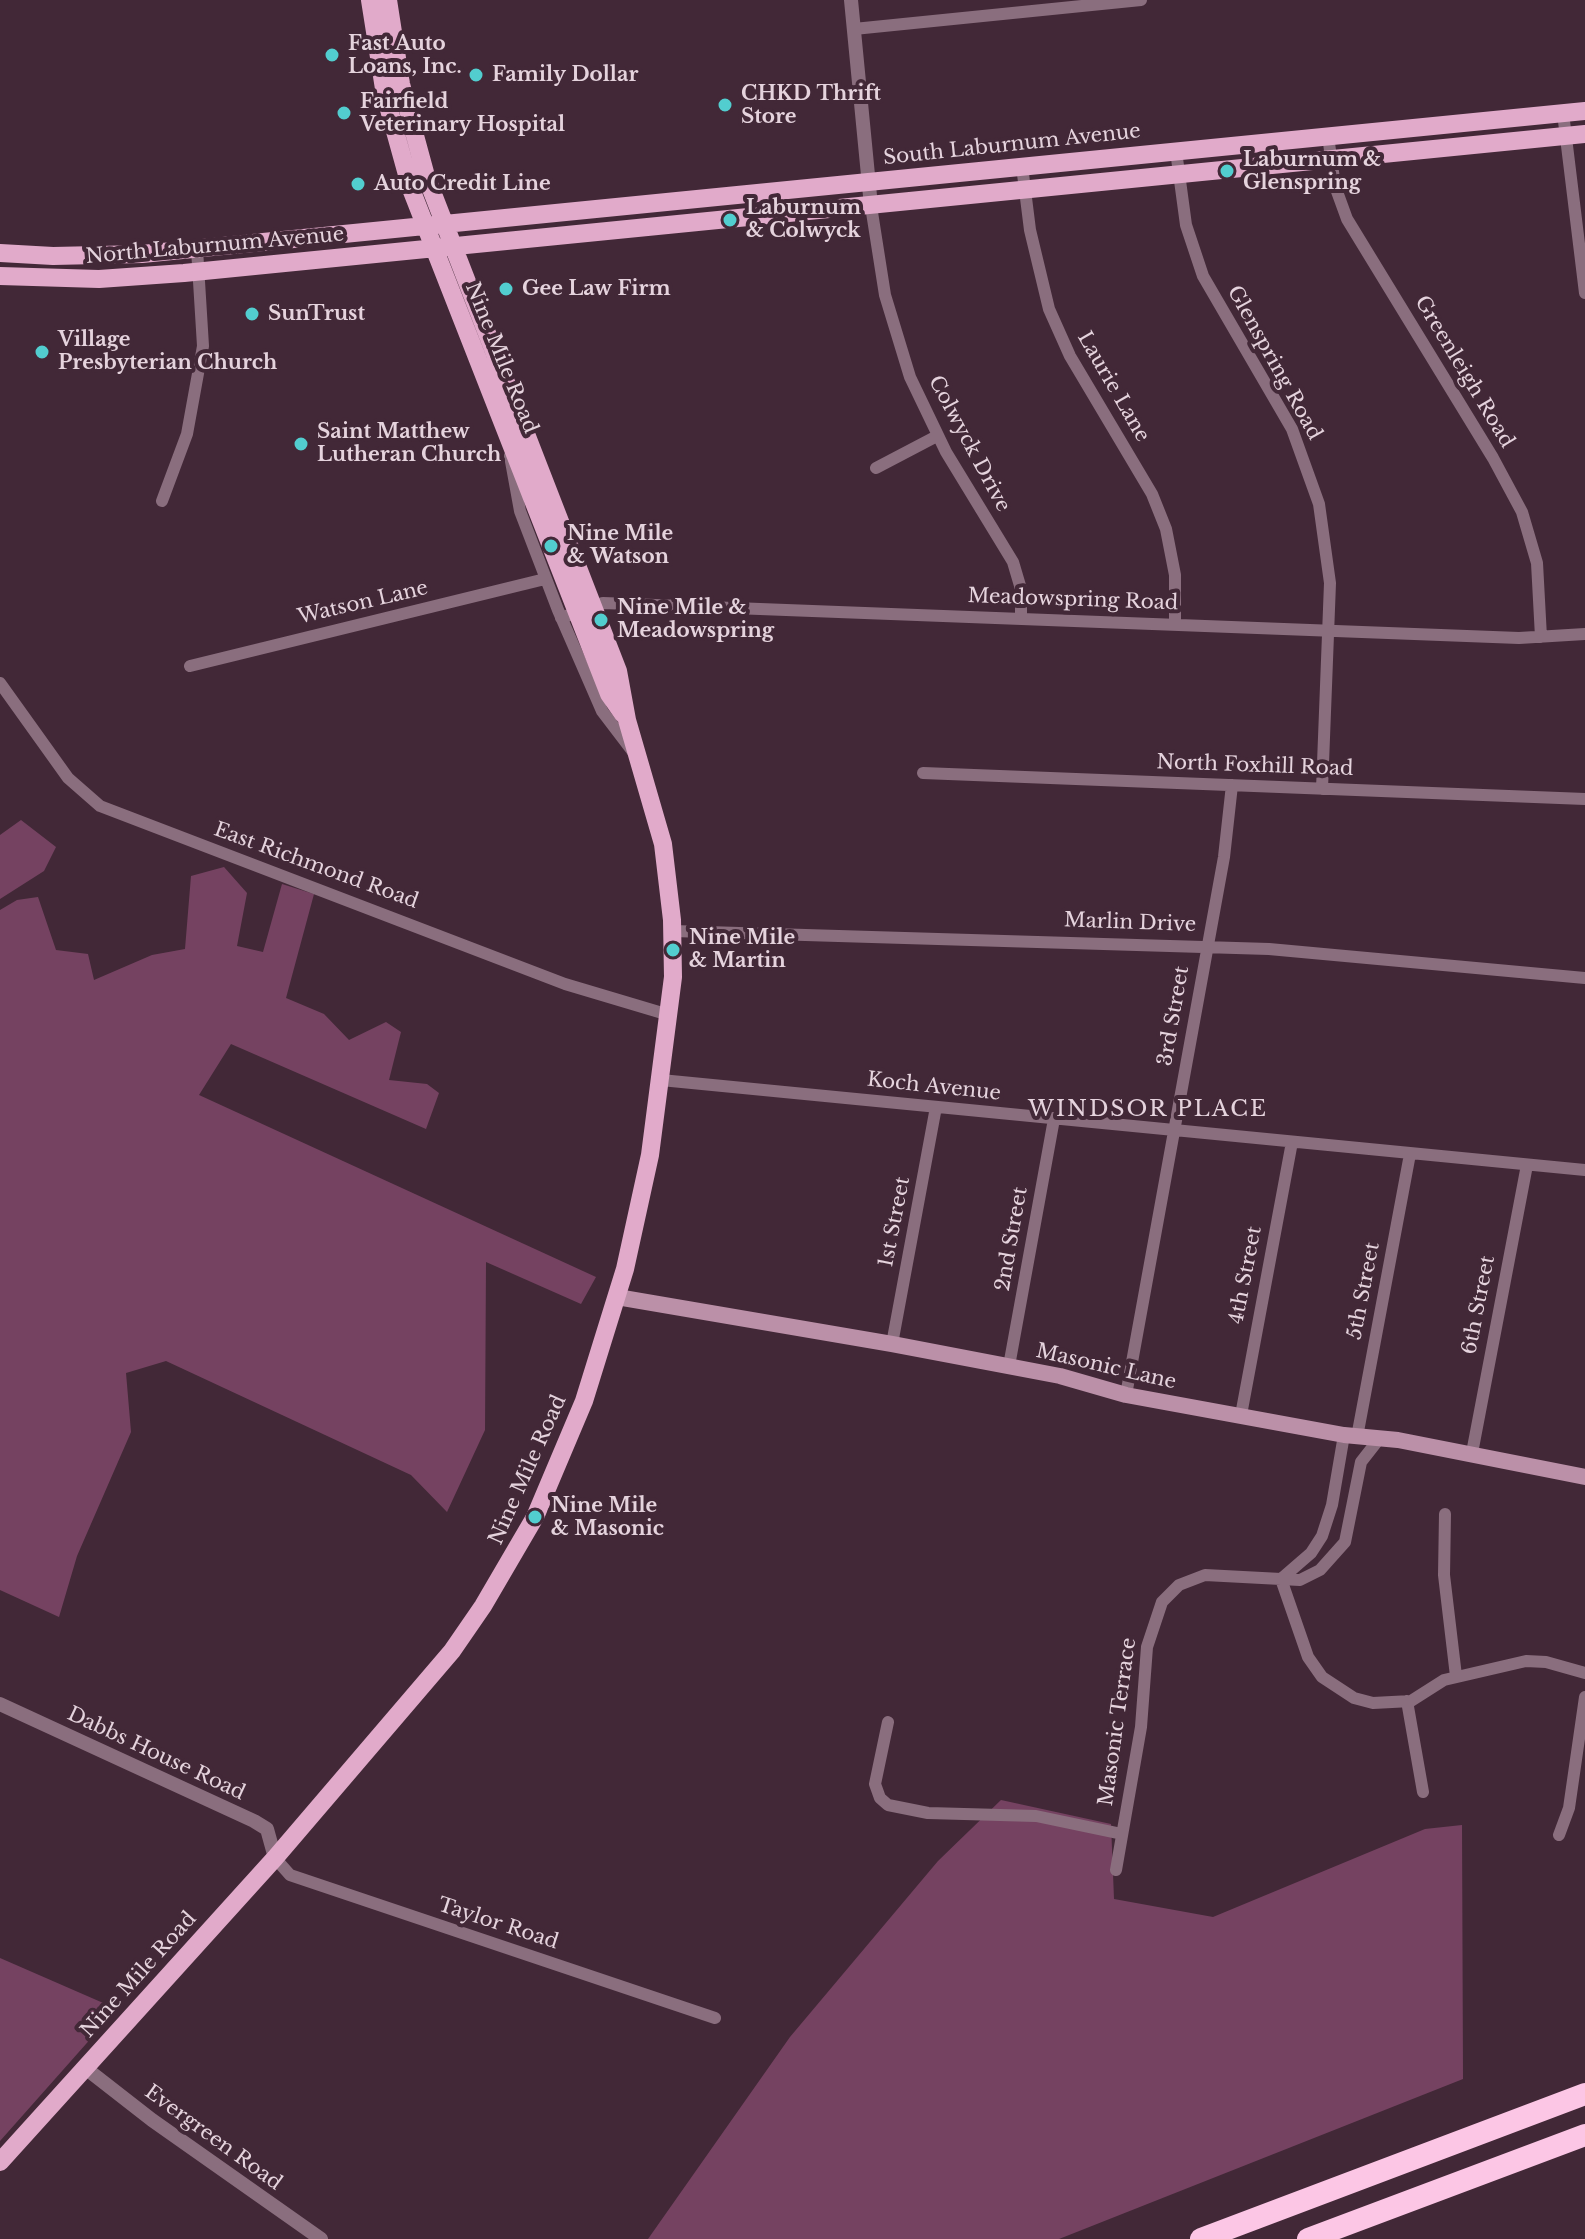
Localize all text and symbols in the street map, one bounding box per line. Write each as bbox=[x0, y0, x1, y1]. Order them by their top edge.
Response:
place label: Fast Auto Loans, Inc. bbox=[348, 32, 462, 79]
marker: Fast Auto Loans, Inc. bbox=[323, 46, 341, 64]
place label: Family Dollar bbox=[492, 63, 638, 87]
marker: Family Dollar bbox=[467, 66, 485, 84]
place label: CHKD Thrift Store bbox=[741, 82, 881, 129]
place label: Fairfield Veterinary Hospital bbox=[360, 90, 565, 137]
marker: CHKD Thrift Store bbox=[716, 96, 734, 114]
marker: Fairfield Veterinary Hospital bbox=[335, 104, 353, 122]
street label: South Laburnum Avenue bbox=[882, 120, 1142, 170]
place label: Laburnum & Glenspring bbox=[1243, 148, 1381, 195]
marker: Laburnum & Glenspring bbox=[1218, 162, 1236, 180]
place label: Auto Credit Line bbox=[374, 172, 551, 196]
marker: Auto Credit Line bbox=[349, 175, 367, 193]
place label: Laburnum & Colwyck bbox=[746, 196, 861, 243]
marker: Laburnum & Colwyck bbox=[721, 211, 739, 229]
street label: North Laburnum Avenue bbox=[85, 223, 345, 269]
place label: Gee Law Firm bbox=[522, 277, 671, 301]
street label: Nine Mile Road bbox=[460, 279, 542, 437]
marker: Gee Law Firm bbox=[497, 280, 515, 298]
street label: Glenspring Road bbox=[1222, 282, 1326, 444]
street label: Greenleigh Road bbox=[1409, 292, 1519, 452]
place label: SunTrust bbox=[268, 302, 365, 326]
marker: SunTrust bbox=[243, 305, 261, 323]
place label: Village Presbyterian Church bbox=[58, 328, 277, 375]
street label: Laurie Lane bbox=[1072, 328, 1154, 446]
marker: Village Presbyterian Church bbox=[33, 343, 51, 361]
street label: Colwyck Drive bbox=[923, 372, 1015, 516]
place label: Saint Matthew Lutheran Church bbox=[317, 420, 501, 467]
marker: Saint Matthew Lutheran Church bbox=[292, 435, 310, 453]
place label: Nine Mile & Watson bbox=[567, 522, 673, 569]
marker: Nine Mile & Watson bbox=[542, 537, 560, 555]
street label: Watson Lane bbox=[296, 576, 430, 630]
street label: Meadowspring Road bbox=[967, 584, 1179, 616]
place label: Nine Mile & Meadowspring bbox=[617, 596, 774, 643]
marker: Nine Mile & Meadowspring bbox=[592, 611, 610, 629]
street label: North Foxhill Road bbox=[1156, 751, 1354, 781]
street label: East Richmond Road bbox=[210, 818, 422, 914]
street label: Marlin Drive bbox=[1063, 909, 1197, 937]
place label: Nine Mile & Martin bbox=[689, 926, 795, 973]
marker: Nine Mile & Martin bbox=[664, 941, 682, 959]
street label: 3rd Street bbox=[1153, 964, 1195, 1068]
street label: Koch Avenue bbox=[866, 1068, 1002, 1106]
district label: WINDSOR PLACE bbox=[1028, 1097, 1268, 1123]
street label: 1st Street bbox=[874, 1175, 916, 1269]
street label: 2nd Street bbox=[991, 1185, 1033, 1293]
street label: 4th Street bbox=[1225, 1224, 1267, 1326]
street label: 5th Street bbox=[1343, 1240, 1385, 1342]
street label: 6th Street bbox=[1458, 1254, 1500, 1356]
street label: Masonic Lane bbox=[1034, 1339, 1178, 1395]
street label: Nine Mile Road bbox=[484, 1392, 572, 1548]
place label: Nine Mile & Masonic bbox=[551, 1494, 664, 1541]
marker: Nine Mile & Masonic bbox=[526, 1508, 544, 1526]
street label: Masonic Terrace bbox=[1094, 1636, 1142, 1808]
street label: Dabbs House Road bbox=[63, 1702, 249, 1806]
street label: Taylor Road bbox=[435, 1893, 561, 1955]
street label: Nine Mile Road bbox=[76, 1907, 202, 2043]
street label: Evergreen Road bbox=[140, 2080, 286, 2196]

